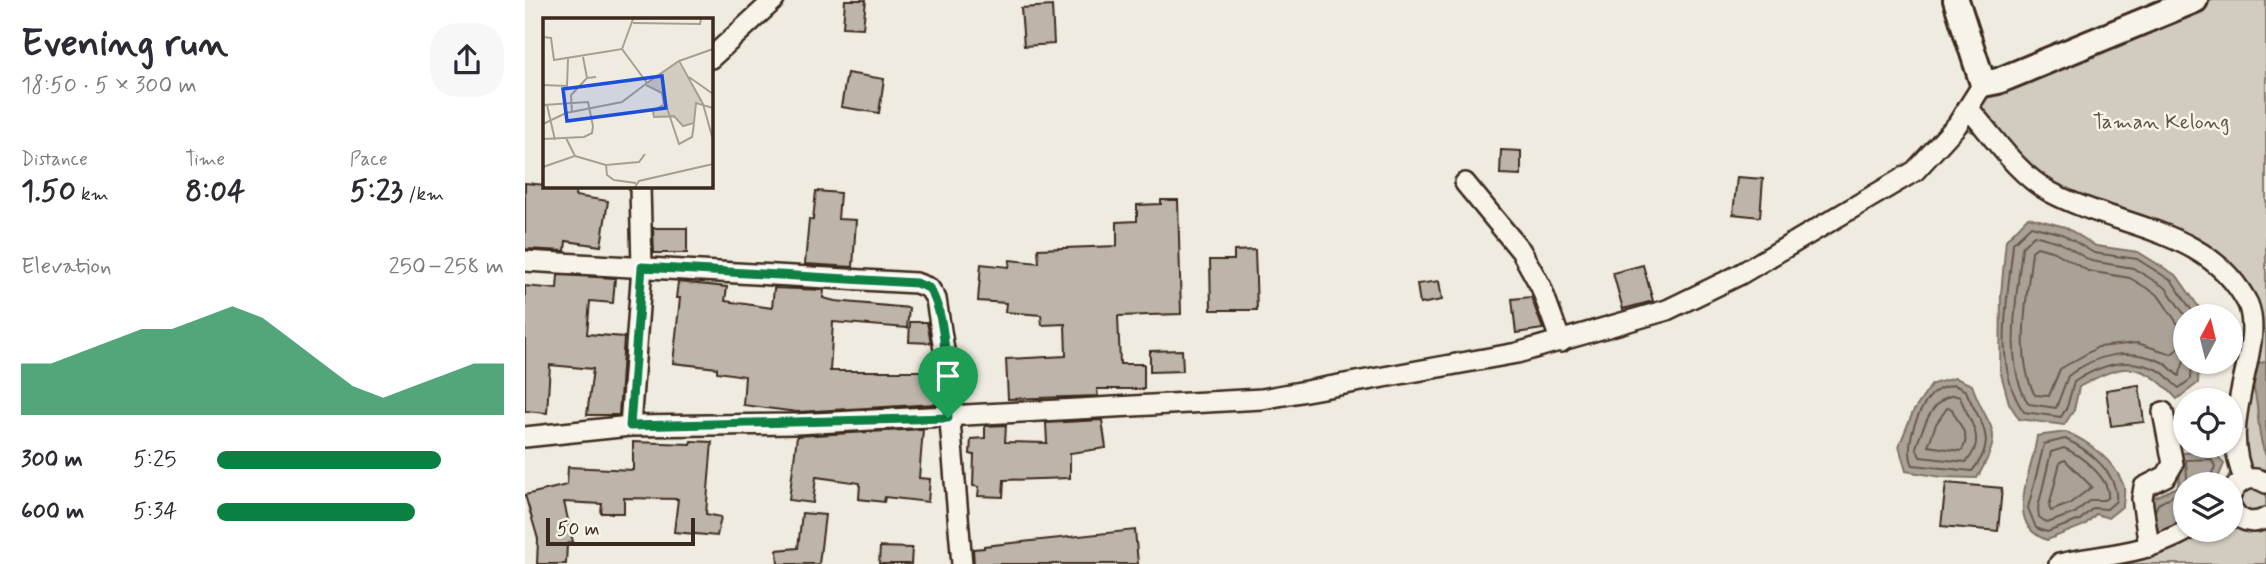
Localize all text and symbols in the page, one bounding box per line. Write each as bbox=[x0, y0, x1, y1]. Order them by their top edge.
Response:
inset map bbox=[543, 18, 712, 187]
text: Evening run bbox=[21, 20, 228, 69]
button: share bbox=[430, 23, 504, 97]
text: 18:50 · 5 × 300 m bbox=[21, 71, 197, 101]
park label: Taman Kelong bbox=[2093, 108, 2229, 136]
text: Distance bbox=[21, 147, 88, 172]
text: Time bbox=[185, 147, 225, 172]
text: Pace bbox=[350, 147, 387, 172]
text: 1.50 bbox=[21, 172, 76, 211]
text: 8:04 bbox=[185, 172, 245, 211]
text: 5:23 bbox=[350, 172, 403, 211]
text: km bbox=[76, 182, 109, 207]
text: /km bbox=[403, 182, 444, 207]
text: Elevation bbox=[21, 252, 112, 282]
text: 250–258 m bbox=[388, 252, 504, 282]
north arrow bbox=[2173, 304, 2243, 374]
map controls bbox=[2173, 304, 2243, 542]
pin bbox=[918, 346, 978, 418]
icon: arrive bbox=[929, 357, 967, 395]
button: locate bbox=[2173, 388, 2243, 458]
text: 300 m bbox=[21, 445, 83, 475]
text: 5:25 bbox=[133, 445, 176, 475]
button: layers bbox=[2173, 472, 2243, 542]
text: 600 m bbox=[21, 497, 84, 527]
text: 5:34 bbox=[133, 497, 177, 527]
scale bar bbox=[546, 515, 695, 547]
text: 50 m bbox=[557, 517, 600, 542]

